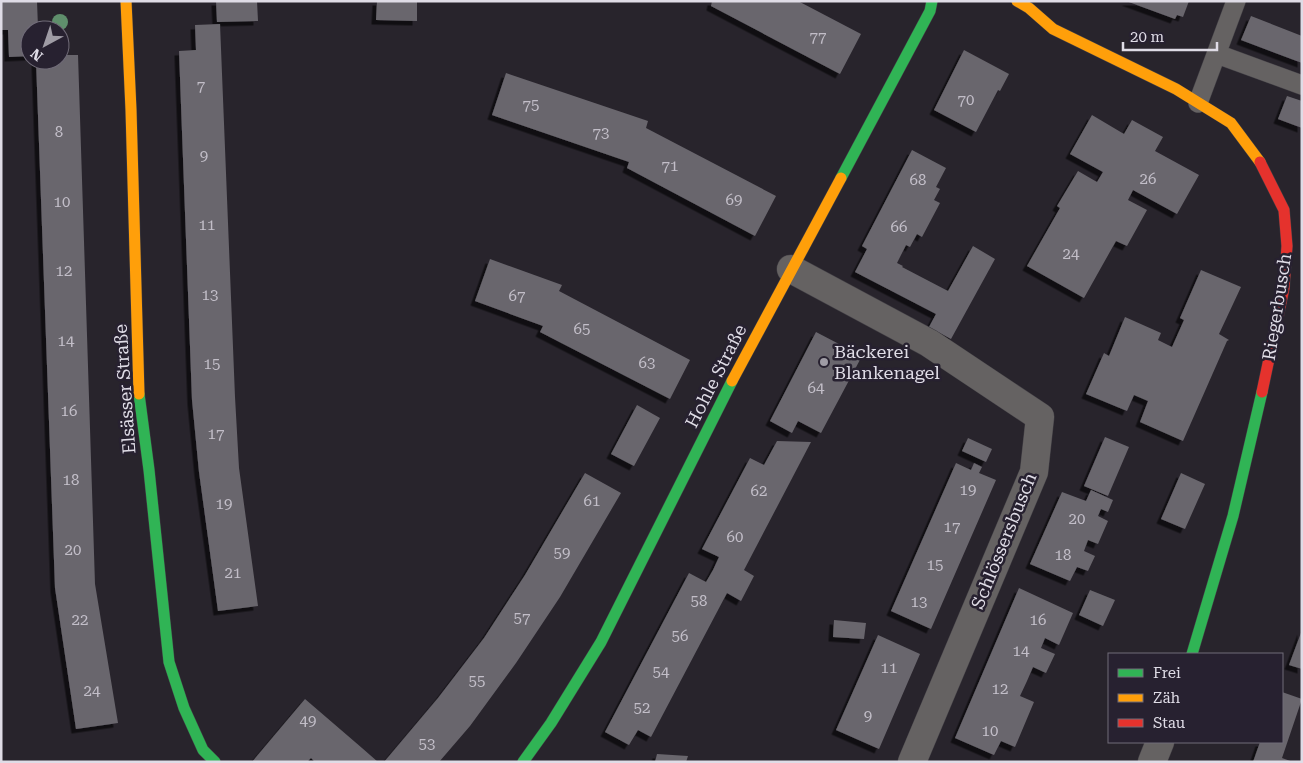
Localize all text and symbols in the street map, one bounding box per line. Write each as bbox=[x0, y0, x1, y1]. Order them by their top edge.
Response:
north arrow bbox=[20, 20, 70, 70]
scale bar bbox=[1123, 20, 1217, 52]
house number: 77 bbox=[810, 28, 826, 46]
text: 20 m bbox=[1130, 28, 1165, 46]
text: N bbox=[27, 45, 46, 65]
house number: 7 bbox=[197, 77, 205, 95]
house number: 70 bbox=[958, 91, 974, 109]
house number: 75 bbox=[523, 96, 539, 114]
house number: 8 bbox=[55, 123, 63, 141]
house number: 73 bbox=[593, 124, 609, 142]
house number: 9 bbox=[200, 147, 208, 165]
house number: 71 bbox=[662, 157, 678, 175]
house number: 26 bbox=[1140, 170, 1156, 188]
house number: 68 bbox=[910, 171, 926, 189]
house number: 69 bbox=[726, 191, 742, 209]
house number: 10 bbox=[54, 193, 70, 211]
house number: 11 bbox=[199, 216, 215, 234]
house number: 66 bbox=[891, 218, 907, 236]
house number: 24 bbox=[1063, 245, 1080, 263]
street label: Riegerbusch bbox=[1258, 252, 1295, 362]
house number: 12 bbox=[56, 262, 72, 280]
house number: 13 bbox=[202, 286, 218, 304]
house number: 67 bbox=[509, 287, 525, 305]
house number: 65 bbox=[574, 320, 590, 338]
street label: Hohle Straße bbox=[681, 320, 751, 431]
street label: Elsässer Straße bbox=[109, 323, 140, 455]
house number: 14 bbox=[58, 332, 75, 350]
place label: Bäckerei Blankenagel bbox=[834, 341, 940, 383]
house number: 63 bbox=[639, 354, 655, 372]
house number: 15 bbox=[204, 355, 220, 373]
marker: Bäckerei Blankenagel bbox=[818, 356, 830, 368]
house number: 64 bbox=[808, 379, 825, 397]
house number: 16 bbox=[61, 402, 77, 420]
house number: 17 bbox=[208, 425, 224, 443]
street label: Schlössersbusch bbox=[967, 469, 1041, 612]
house number: 18 bbox=[63, 471, 79, 489]
house number: 19 bbox=[960, 481, 976, 499]
house number: 62 bbox=[751, 482, 767, 500]
house number: 61 bbox=[584, 492, 600, 510]
house number: 19 bbox=[216, 495, 232, 513]
house number: 20 bbox=[1069, 510, 1085, 528]
house number: 17 bbox=[944, 518, 960, 536]
house number: 60 bbox=[727, 528, 743, 546]
house number: 20 bbox=[65, 541, 81, 559]
house number: 59 bbox=[554, 544, 570, 562]
house number: 18 bbox=[1055, 546, 1071, 564]
house number: 15 bbox=[927, 556, 943, 574]
house number: 21 bbox=[225, 564, 241, 582]
house number: 58 bbox=[691, 592, 707, 610]
house number: 13 bbox=[911, 593, 927, 611]
house number: 57 bbox=[514, 609, 530, 627]
house number: 22 bbox=[72, 611, 88, 629]
house number: 16 bbox=[1030, 611, 1046, 629]
house number: 56 bbox=[672, 627, 688, 645]
house number: 14 bbox=[1013, 642, 1030, 660]
legend bbox=[1108, 653, 1283, 743]
house number: 11 bbox=[881, 659, 897, 677]
house number: 54 bbox=[653, 663, 670, 681]
text: Frei bbox=[1153, 664, 1181, 682]
house number: 55 bbox=[469, 672, 485, 690]
house number: 12 bbox=[992, 680, 1008, 698]
house number: 24 bbox=[84, 682, 101, 700]
text: Zäh bbox=[1153, 689, 1181, 707]
house number: 52 bbox=[634, 699, 650, 717]
house number: 9 bbox=[864, 707, 872, 725]
house number: 49 bbox=[300, 712, 316, 730]
text: Stau bbox=[1153, 714, 1186, 732]
house number: 10 bbox=[982, 722, 998, 740]
house number: 53 bbox=[419, 735, 435, 753]

